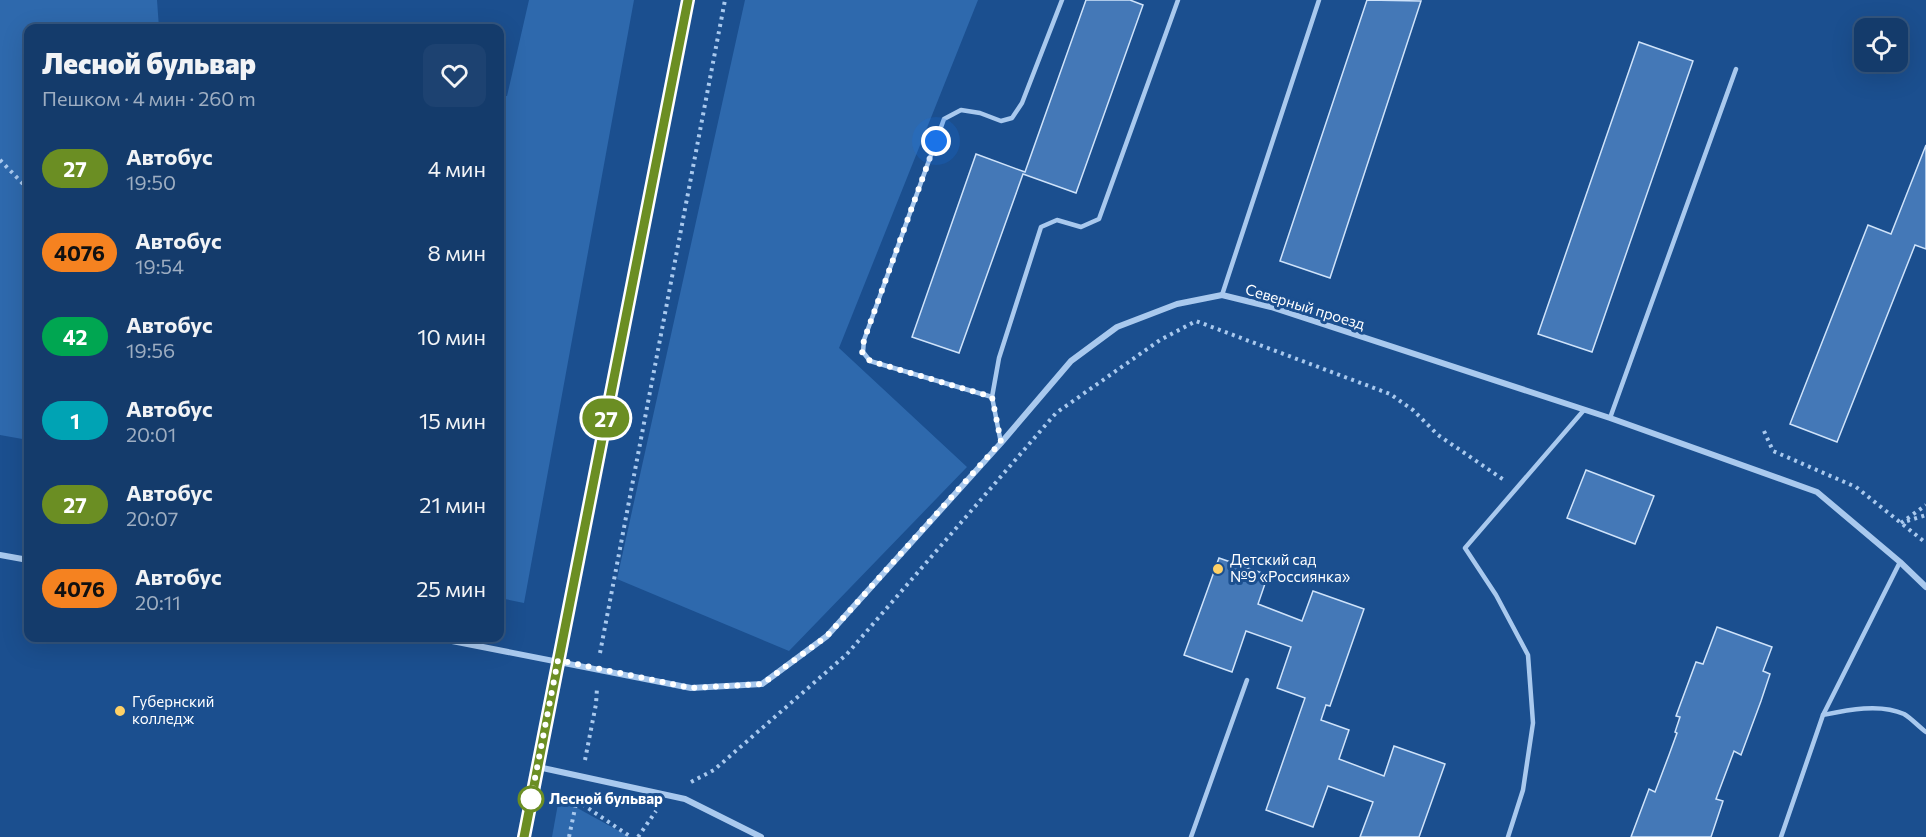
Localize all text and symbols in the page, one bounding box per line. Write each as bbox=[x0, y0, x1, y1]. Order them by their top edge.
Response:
map controls bbox=[1854, 18, 1908, 72]
button: locate bbox=[1854, 18, 1908, 72]
button: heart bbox=[423, 44, 486, 107]
text: Лесной бульвар bbox=[42, 46, 256, 80]
text: Пешком · 4 мин · 260 m bbox=[42, 86, 256, 110]
your location bbox=[921, 126, 951, 156]
text: Автобус bbox=[126, 143, 213, 170]
text: 4 мин bbox=[428, 155, 486, 182]
text: 27 bbox=[63, 156, 87, 181]
text: 19:50 bbox=[126, 170, 176, 194]
text: Автобус bbox=[135, 227, 222, 254]
text: 8 мин bbox=[428, 239, 486, 266]
text: 4076 bbox=[54, 240, 105, 265]
text: 19:54 bbox=[135, 254, 184, 278]
street label: Северный проезд bbox=[1243, 279, 1367, 333]
text: Автобус bbox=[126, 311, 213, 338]
text: 10 мин bbox=[417, 323, 486, 350]
text: 42 bbox=[63, 324, 87, 349]
text: 19:56 bbox=[126, 338, 175, 362]
text: Автобус bbox=[126, 395, 213, 422]
line badge: 27 bbox=[579, 398, 633, 438]
text: 27 bbox=[594, 406, 618, 431]
text: 15 мин bbox=[419, 407, 486, 434]
text: 1 bbox=[70, 408, 80, 433]
text: 20:01 bbox=[126, 422, 176, 446]
text: Автобус bbox=[126, 479, 213, 506]
text: 21 мин bbox=[419, 491, 486, 518]
text: 27 bbox=[63, 492, 87, 517]
text: 20:07 bbox=[126, 506, 178, 530]
place label: Детcкий сад №9 «Россиянка» bbox=[1230, 550, 1351, 585]
marker: Детcкий сад №9 «Россиянка» bbox=[1211, 562, 1225, 576]
text: Автобус bbox=[135, 563, 222, 590]
text: 25 мин bbox=[416, 575, 486, 602]
text: 4076 bbox=[54, 576, 105, 601]
text: 20:11 bbox=[135, 590, 181, 614]
place label: Губернский колледж bbox=[132, 692, 214, 727]
marker: Губернский колледж bbox=[113, 704, 127, 718]
marker: Лесной бульвар bbox=[518, 786, 544, 812]
place label: Лесной бульвар bbox=[549, 789, 663, 807]

